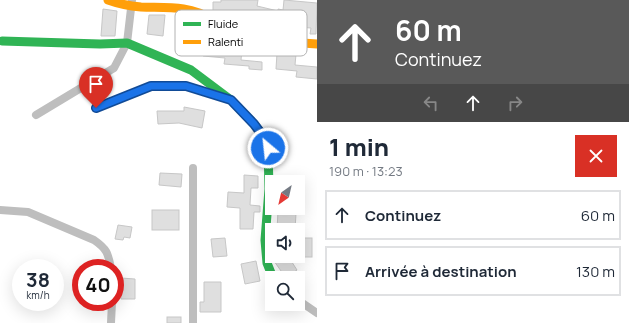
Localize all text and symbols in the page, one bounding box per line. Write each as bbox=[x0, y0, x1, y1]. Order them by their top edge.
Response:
legend bbox=[175, 10, 307, 56]
text: 60 m bbox=[395, 11, 462, 49]
text: Fluide bbox=[208, 16, 239, 31]
icon: ahead bbox=[329, 16, 381, 68]
text: Ralenti bbox=[208, 34, 243, 49]
text: Continuez bbox=[395, 47, 482, 71]
pin bbox=[79, 67, 113, 108]
icon: arrive bbox=[85, 73, 107, 95]
icon: left bbox=[420, 92, 442, 114]
icon: ahead bbox=[462, 92, 484, 114]
icon: right bbox=[504, 92, 526, 114]
position arrow bbox=[247, 127, 289, 169]
text: 1 min bbox=[329, 130, 389, 163]
button: close bbox=[575, 135, 617, 177]
text: 190 m · 13:23 bbox=[329, 162, 403, 180]
north arrow bbox=[265, 175, 305, 215]
map controls bbox=[265, 175, 305, 311]
icon: ahead bbox=[331, 204, 353, 226]
text: Continuez bbox=[365, 205, 441, 226]
text: 60 m bbox=[581, 205, 615, 226]
button: sound bbox=[265, 223, 305, 263]
speed limit sign: 40 bbox=[72, 259, 124, 311]
icon: arrive bbox=[331, 260, 353, 282]
text: Arrivée à destination bbox=[365, 261, 517, 282]
text: 130 m bbox=[576, 261, 615, 282]
text: 38 bbox=[26, 266, 50, 293]
button: search bbox=[265, 271, 305, 311]
text: km/h bbox=[26, 288, 50, 302]

